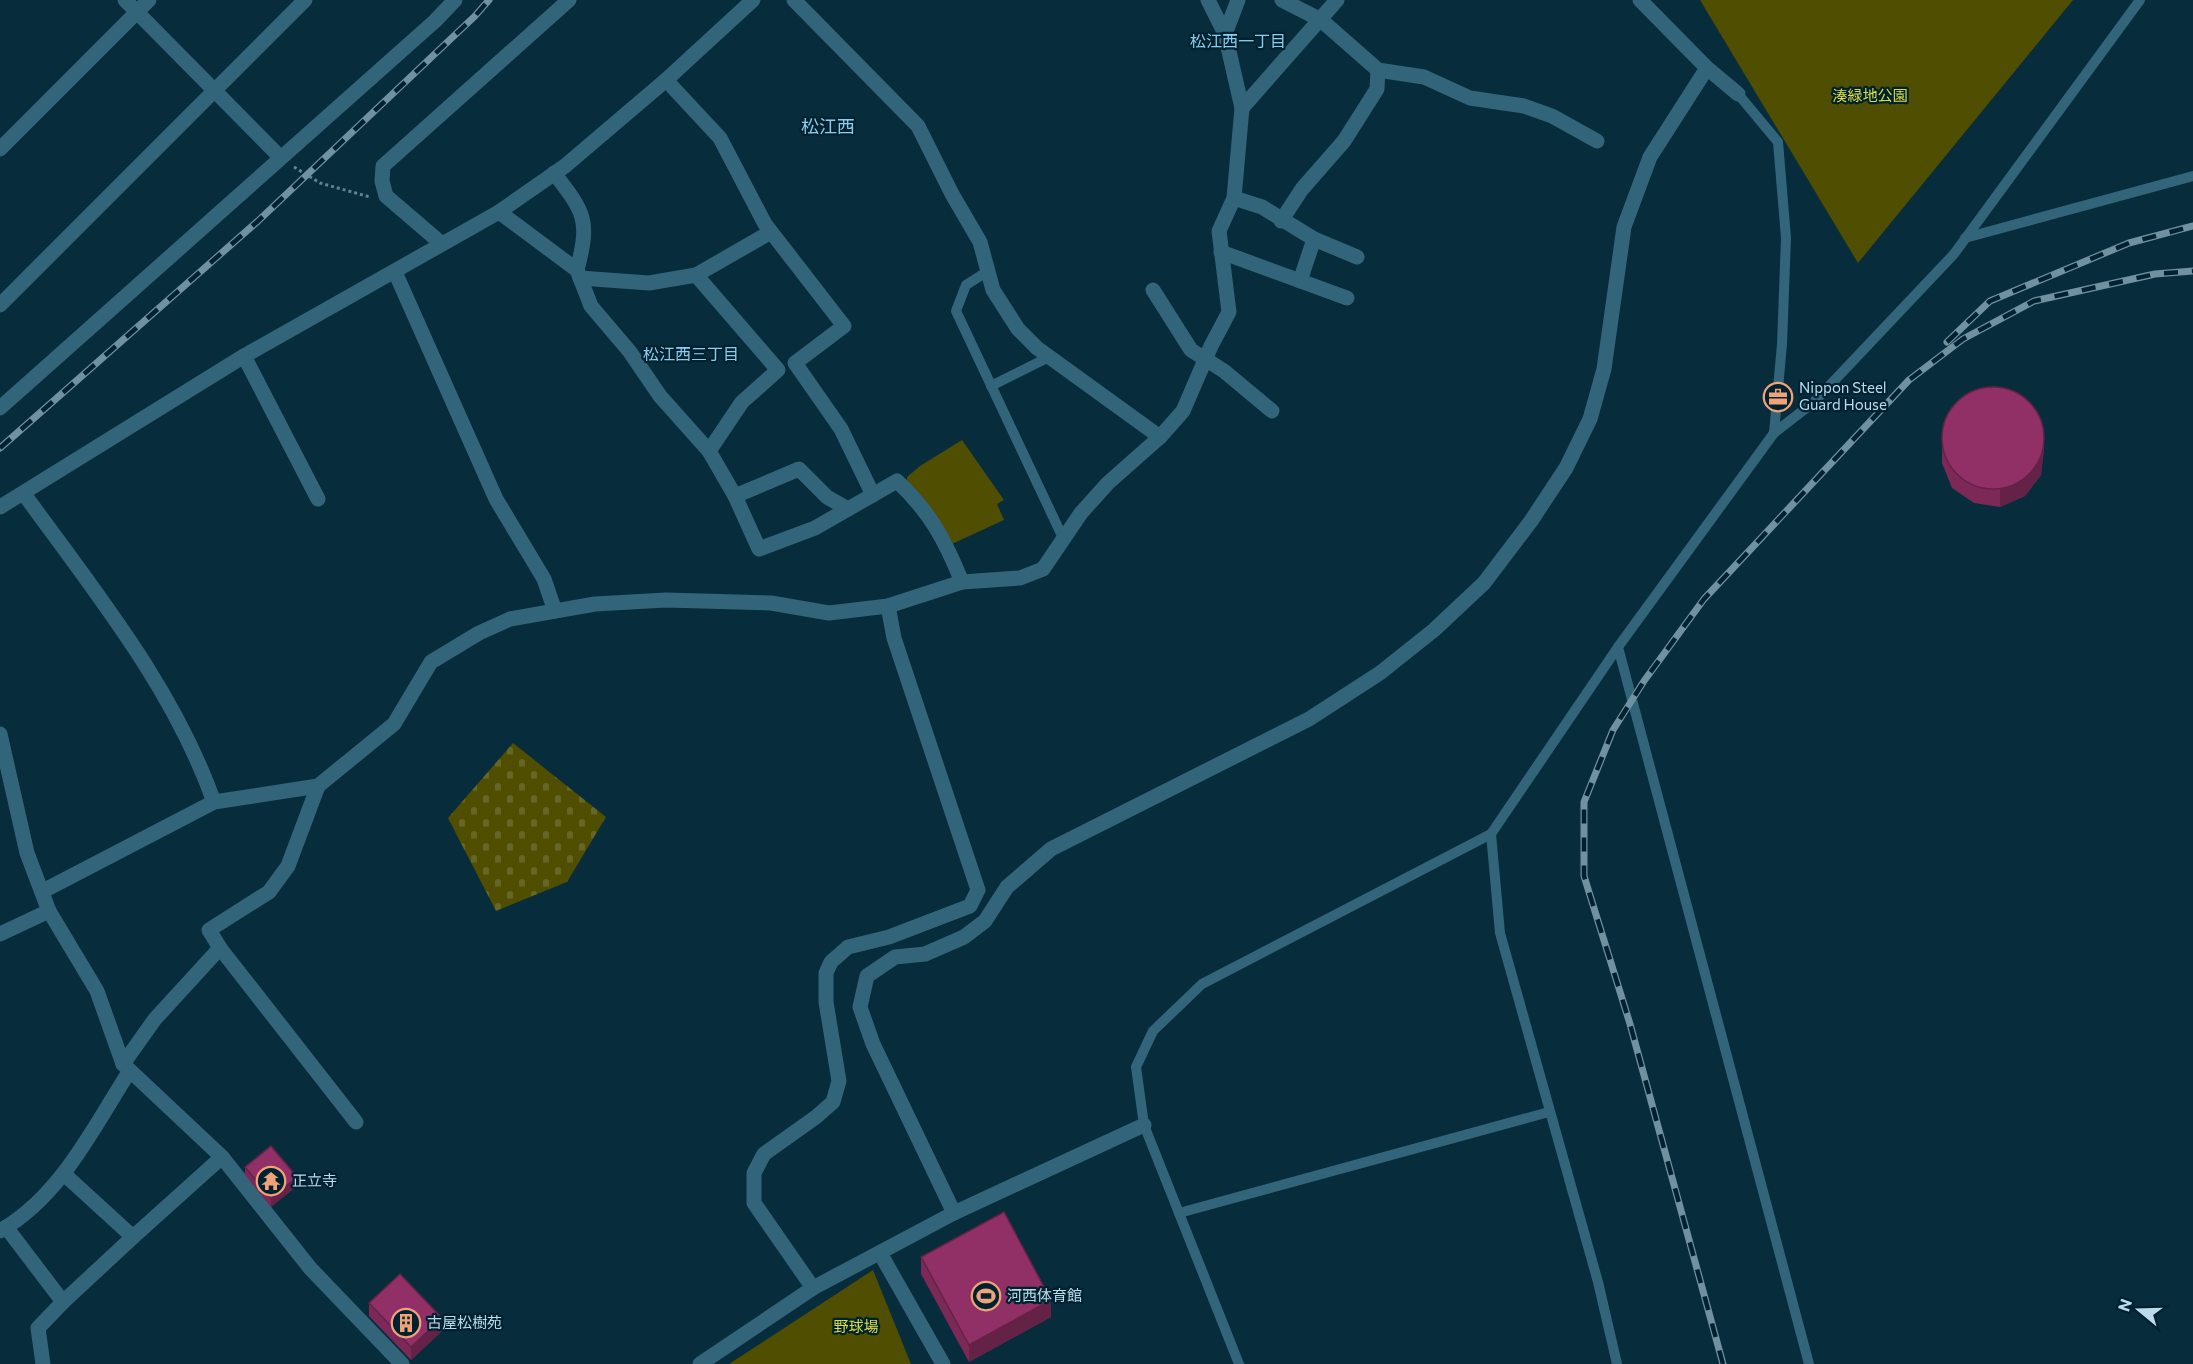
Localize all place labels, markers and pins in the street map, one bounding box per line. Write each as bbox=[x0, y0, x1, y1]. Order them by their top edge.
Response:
place label: Nippon Steel Guard House bbox=[1799, 378, 1887, 413]
office icon: Nippon Steel Guard House bbox=[1762, 381, 1794, 413]
temple icon: 正立寺 bbox=[255, 1165, 287, 1197]
place label: 正立寺 bbox=[292, 1171, 337, 1189]
sports icon: 河西体育館 bbox=[970, 1280, 1002, 1312]
place label: 河西体育館 bbox=[1007, 1286, 1082, 1304]
building icon: 古屋松樹苑 bbox=[390, 1307, 422, 1339]
place label: 古屋松樹苑 bbox=[427, 1313, 502, 1331]

